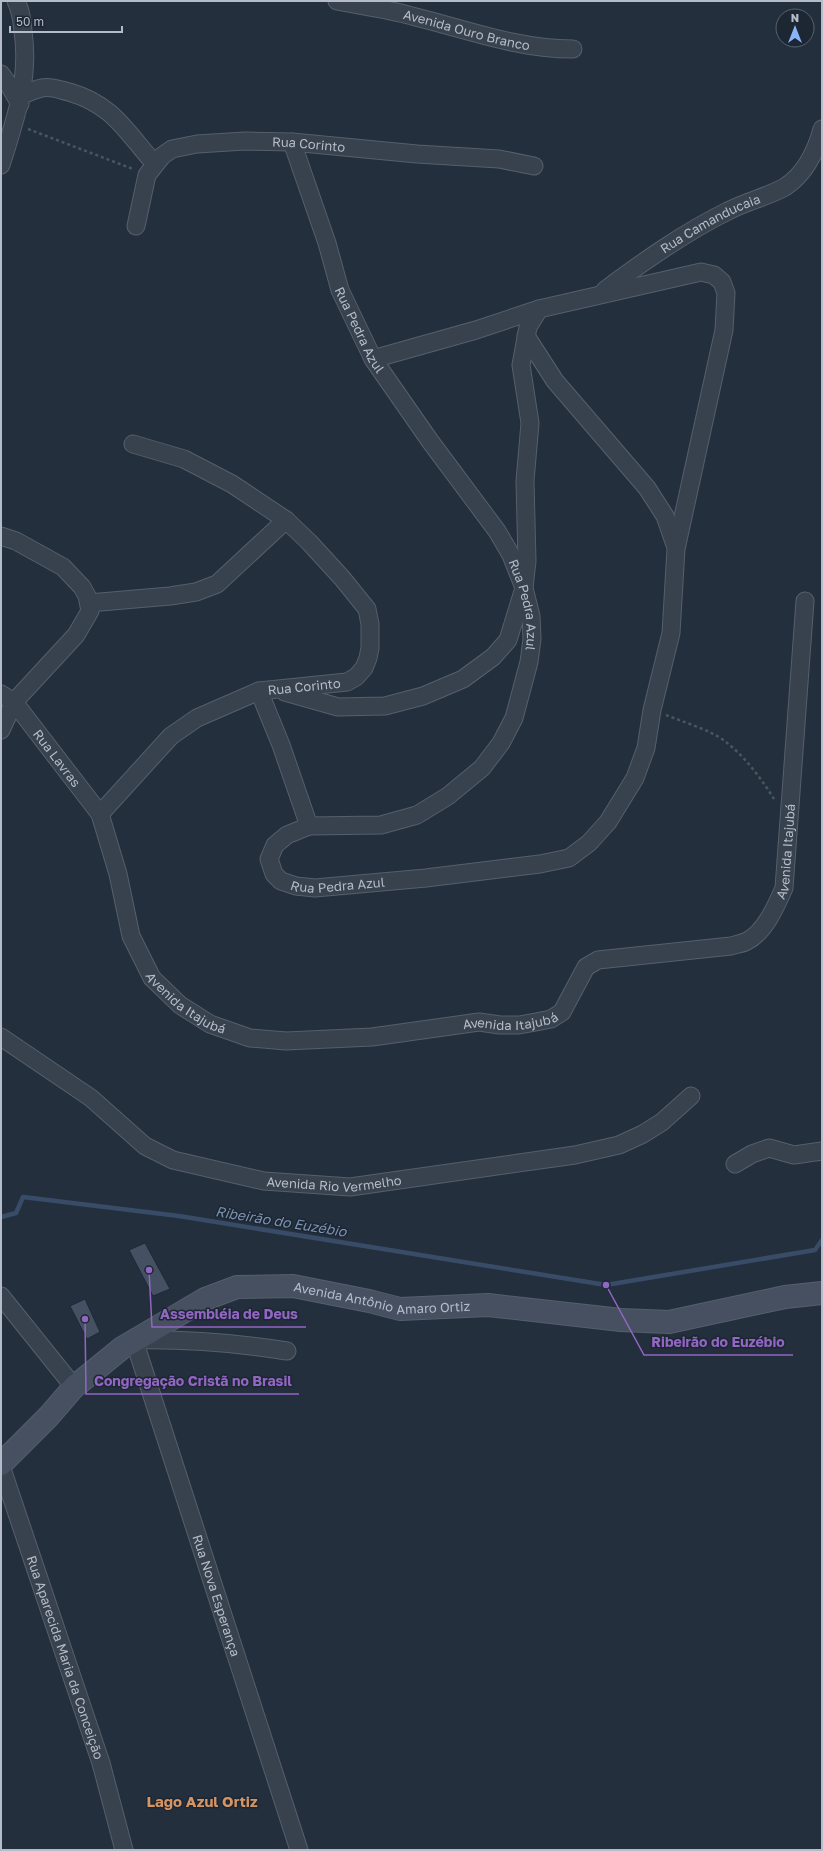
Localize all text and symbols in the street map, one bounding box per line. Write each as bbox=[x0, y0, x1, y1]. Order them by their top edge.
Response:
street label: Avenida Ouro Branco bbox=[402, 6, 531, 53]
scale bar bbox=[10, 8, 122, 34]
north arrow bbox=[775, 8, 815, 48]
text: N bbox=[791, 11, 799, 24]
text: 50 m bbox=[16, 14, 44, 29]
street label: Rua Corinto bbox=[272, 134, 346, 155]
street label: Rua Camanducaia bbox=[657, 190, 762, 256]
street label: Rua Pedra Azul bbox=[332, 284, 388, 376]
street label: Rua Pedra Azul bbox=[505, 557, 540, 652]
street label: Rua Corinto bbox=[267, 675, 341, 698]
street label: Rua Lavras bbox=[30, 726, 84, 790]
street label: Avenida Itajubá bbox=[772, 803, 798, 902]
street label: Rua Pedra Azul bbox=[289, 874, 385, 896]
street label: Avenida Itajubá bbox=[142, 970, 228, 1037]
street label: Avenida Itajubá bbox=[462, 1009, 561, 1033]
street label: Avenida Rio Vermelho bbox=[266, 1172, 403, 1195]
water label: Ribeirão do Euzébio bbox=[214, 1202, 349, 1240]
street label: Avenida Antônio Amaro Ortiz bbox=[293, 1278, 471, 1317]
callout: Assembléia de Deus bbox=[152, 1301, 306, 1327]
text: Assembléia de Deus bbox=[160, 1305, 298, 1322]
callout: Ribeirão do Euzébio bbox=[644, 1329, 793, 1355]
text: Ribeirão do Euzébio bbox=[651, 1333, 785, 1350]
callout: Congregação Cristã no Brasil bbox=[86, 1368, 299, 1394]
text: Congregação Cristã no Brasil bbox=[94, 1372, 292, 1389]
street label: Rua Nova Esperança bbox=[189, 1532, 244, 1658]
street label: Rua Aparecida Maria da Conceição bbox=[24, 1553, 107, 1762]
district label: Lago Azul Ortiz bbox=[146, 1792, 258, 1810]

